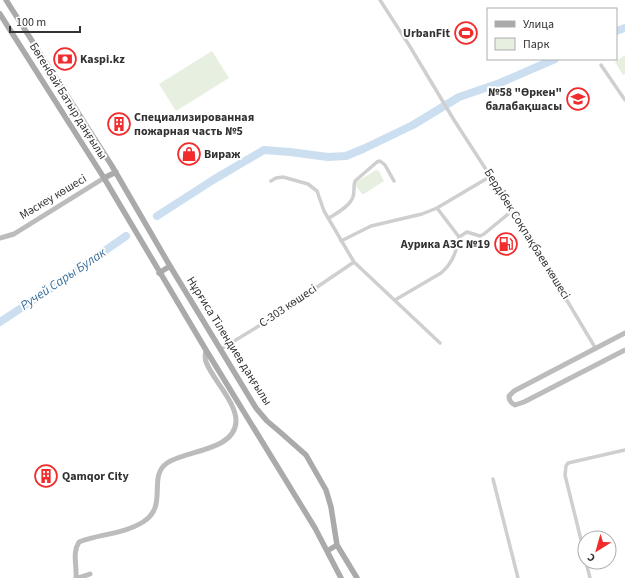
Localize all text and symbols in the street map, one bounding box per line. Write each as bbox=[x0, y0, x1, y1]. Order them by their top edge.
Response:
scale bar bbox=[10, 8, 80, 34]
legend bbox=[487, 8, 617, 60]
text: 100 m bbox=[16, 14, 46, 31]
text: Улица bbox=[523, 16, 554, 33]
sports icon: UrbanFit bbox=[453, 20, 479, 46]
place label: UrbanFit bbox=[403, 25, 450, 42]
text: Парк bbox=[523, 36, 549, 53]
street label: Бөгенбай Батыр даңғылы bbox=[25, 39, 111, 163]
bank icon: Kaspi.kz bbox=[52, 46, 78, 72]
place label: Kaspi.kz bbox=[80, 51, 125, 68]
place label: №58 "Өркен" балабақшасы bbox=[485, 84, 562, 115]
school or university icon: №58 "Өркен" балабақшасы bbox=[565, 86, 591, 112]
place label: Специализированная пожарная часть №5 bbox=[134, 109, 254, 140]
building icon: Специализированная пожарная часть №5 bbox=[106, 111, 132, 137]
shop icon: Вираж bbox=[176, 141, 202, 167]
place label: Вираж bbox=[204, 146, 241, 163]
street label: Бердібек Соқпақбаев көшесі bbox=[480, 165, 574, 303]
street label: Мәскеу көшесі bbox=[16, 170, 90, 224]
fuel station icon: Аурика АЗС №19 bbox=[493, 231, 519, 257]
place label: Аурика АЗС №19 bbox=[400, 236, 490, 253]
water label: Ручей Сары Булак bbox=[17, 243, 110, 314]
street label: Нұрғиса Тілендиев даңғылы bbox=[182, 273, 276, 409]
street label: С-303 көшесі bbox=[256, 280, 320, 332]
building icon: Qamqor City bbox=[33, 463, 59, 489]
place label: Qamqor City bbox=[62, 468, 129, 485]
north arrow bbox=[577, 530, 617, 570]
text: С bbox=[584, 549, 598, 566]

